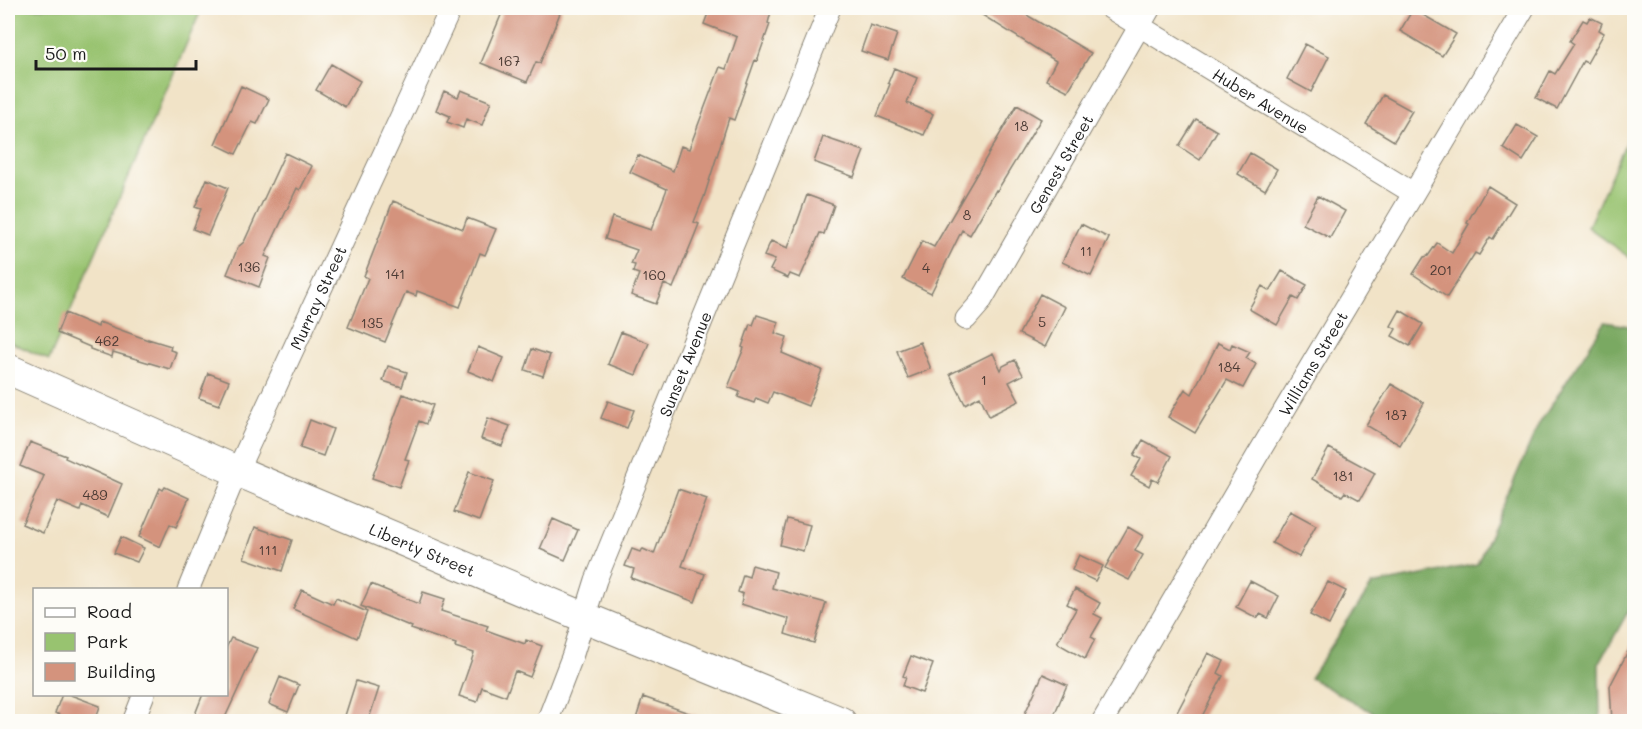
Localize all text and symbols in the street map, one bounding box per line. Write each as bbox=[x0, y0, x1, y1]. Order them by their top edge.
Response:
scale bar bbox=[36, 33, 196, 71]
text: 50 m bbox=[45, 41, 87, 65]
house number: 167 bbox=[498, 51, 520, 70]
street label: Huber Avenue bbox=[1209, 63, 1313, 138]
street label: Genest Street bbox=[1023, 110, 1097, 217]
house number: 18 bbox=[1014, 116, 1028, 135]
house number: 8 bbox=[963, 205, 971, 224]
house number: 11 bbox=[1080, 241, 1092, 260]
street label: Murray Street bbox=[284, 242, 350, 353]
house number: 136 bbox=[238, 257, 260, 276]
house number: 4 bbox=[922, 258, 931, 277]
house number: 201 bbox=[1430, 260, 1452, 279]
house number: 141 bbox=[385, 264, 405, 283]
house number: 160 bbox=[642, 265, 666, 284]
street label: Williams Street bbox=[1273, 307, 1352, 419]
street label: Sunset Avenue bbox=[654, 308, 715, 419]
house number: 5 bbox=[1038, 312, 1046, 331]
house number: 135 bbox=[361, 313, 383, 332]
house number: 462 bbox=[95, 331, 119, 350]
house number: 184 bbox=[1218, 357, 1241, 376]
house number: 1 bbox=[981, 370, 987, 389]
house number: 187 bbox=[1385, 405, 1407, 424]
house number: 181 bbox=[1333, 466, 1354, 485]
house number: 489 bbox=[83, 485, 107, 504]
street label: Liberty Street bbox=[366, 517, 479, 581]
house number: 111 bbox=[259, 540, 277, 559]
legend bbox=[33, 588, 228, 696]
text: Road bbox=[87, 599, 132, 623]
text: Park bbox=[87, 629, 128, 653]
text: Building bbox=[87, 659, 155, 683]

